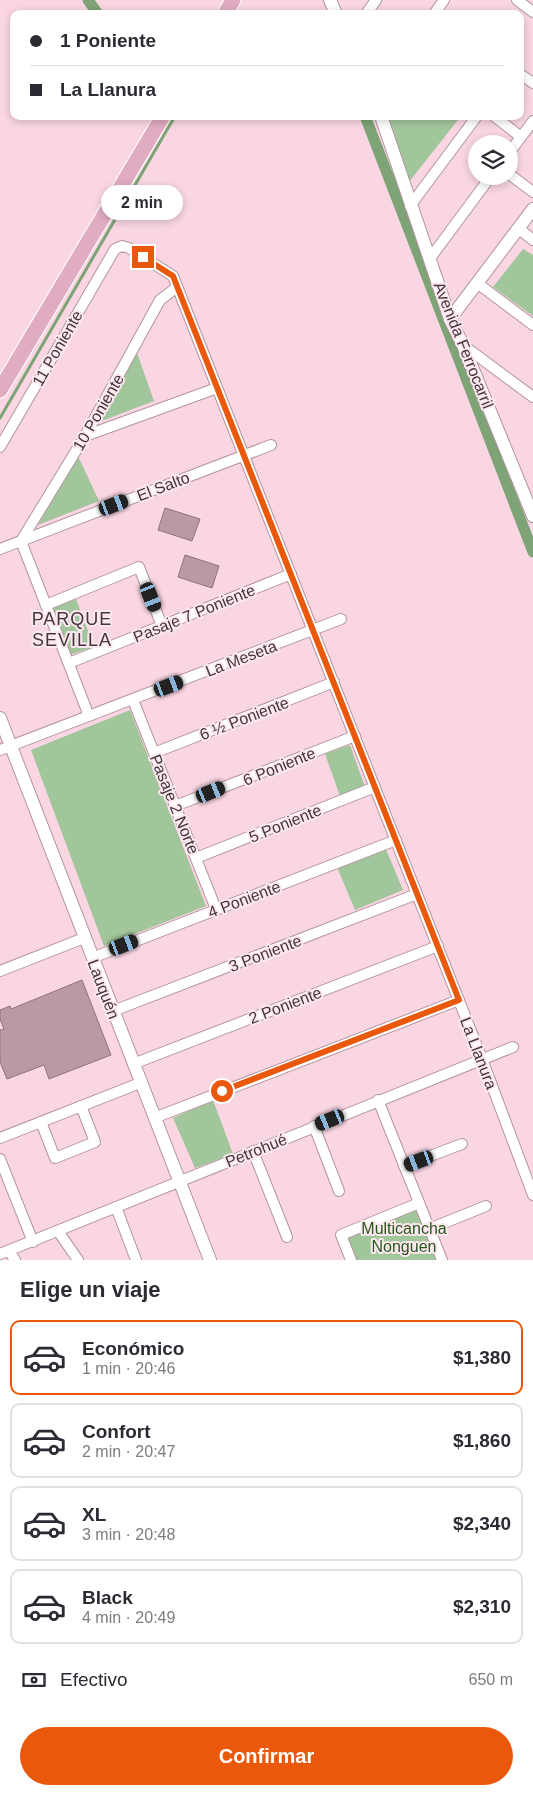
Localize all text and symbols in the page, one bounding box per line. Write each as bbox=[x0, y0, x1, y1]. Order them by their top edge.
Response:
text: 1 Poniente bbox=[60, 30, 156, 51]
text: La Llanura bbox=[60, 79, 156, 100]
map controls bbox=[468, 135, 518, 185]
button: layers bbox=[468, 135, 518, 185]
callout: 2 min bbox=[102, 184, 184, 220]
text: 2 min bbox=[121, 194, 163, 211]
route end bbox=[132, 246, 154, 268]
street label: Avenida Ferrocarril bbox=[430, 279, 497, 411]
street label: 11 Poniente bbox=[29, 307, 86, 389]
street label: 10 Poniente bbox=[70, 371, 127, 453]
street label: El Salto bbox=[134, 469, 192, 504]
car bbox=[97, 493, 130, 517]
car bbox=[138, 580, 163, 614]
street label: Pasaje 7 Poniente bbox=[131, 581, 258, 646]
district label: PARQUE SEVILLA bbox=[32, 609, 112, 650]
street label: La Meseta bbox=[203, 637, 279, 680]
car bbox=[152, 674, 185, 698]
street label: 6 ½ Poniente bbox=[197, 694, 291, 743]
street label: 6 Poniente bbox=[241, 744, 318, 789]
street label: Pasaje 2 Norte bbox=[147, 752, 202, 857]
car bbox=[194, 779, 227, 805]
street label: 5 Poniente bbox=[247, 801, 324, 846]
street label: 4 Poniente bbox=[205, 878, 283, 921]
street label: 3 Poniente bbox=[226, 932, 304, 975]
car bbox=[107, 933, 140, 957]
street label: Lauquén bbox=[84, 957, 123, 1021]
street label: 2 Poniente bbox=[246, 984, 324, 1027]
street label: La Llanura bbox=[457, 1015, 500, 1092]
route start bbox=[211, 1080, 233, 1102]
car bbox=[313, 1107, 346, 1133]
street label: Petrohué bbox=[223, 1130, 290, 1171]
car bbox=[402, 1149, 435, 1173]
park label: Multicancha Nonguen bbox=[361, 1220, 447, 1255]
text: Elige un viaje bbox=[20, 1277, 161, 1302]
icon: car bbox=[22, 1335, 67, 1380]
text: Económico bbox=[82, 1338, 184, 1359]
text: $1,380 bbox=[453, 1347, 511, 1368]
text: 1 min · 20:46 bbox=[82, 1360, 175, 1377]
icon: car bbox=[22, 1418, 67, 1463]
text: Confort bbox=[82, 1421, 151, 1442]
text: $1,860 bbox=[453, 1430, 511, 1451]
text: 2 min · 20:47 bbox=[82, 1443, 175, 1460]
icon: car bbox=[22, 1501, 67, 1546]
text: XL bbox=[82, 1504, 106, 1525]
text: $2,340 bbox=[453, 1513, 511, 1534]
text: 3 min · 20:48 bbox=[82, 1526, 175, 1543]
icon: car bbox=[22, 1584, 67, 1629]
text: Black bbox=[82, 1587, 133, 1608]
text: $2,310 bbox=[453, 1596, 511, 1617]
text: 4 min · 20:49 bbox=[82, 1609, 175, 1626]
icon: cash bbox=[20, 1666, 48, 1694]
text: Efectivo bbox=[60, 1669, 128, 1690]
text: 650 m bbox=[469, 1671, 513, 1688]
button: Confirmar bbox=[20, 1727, 513, 1785]

